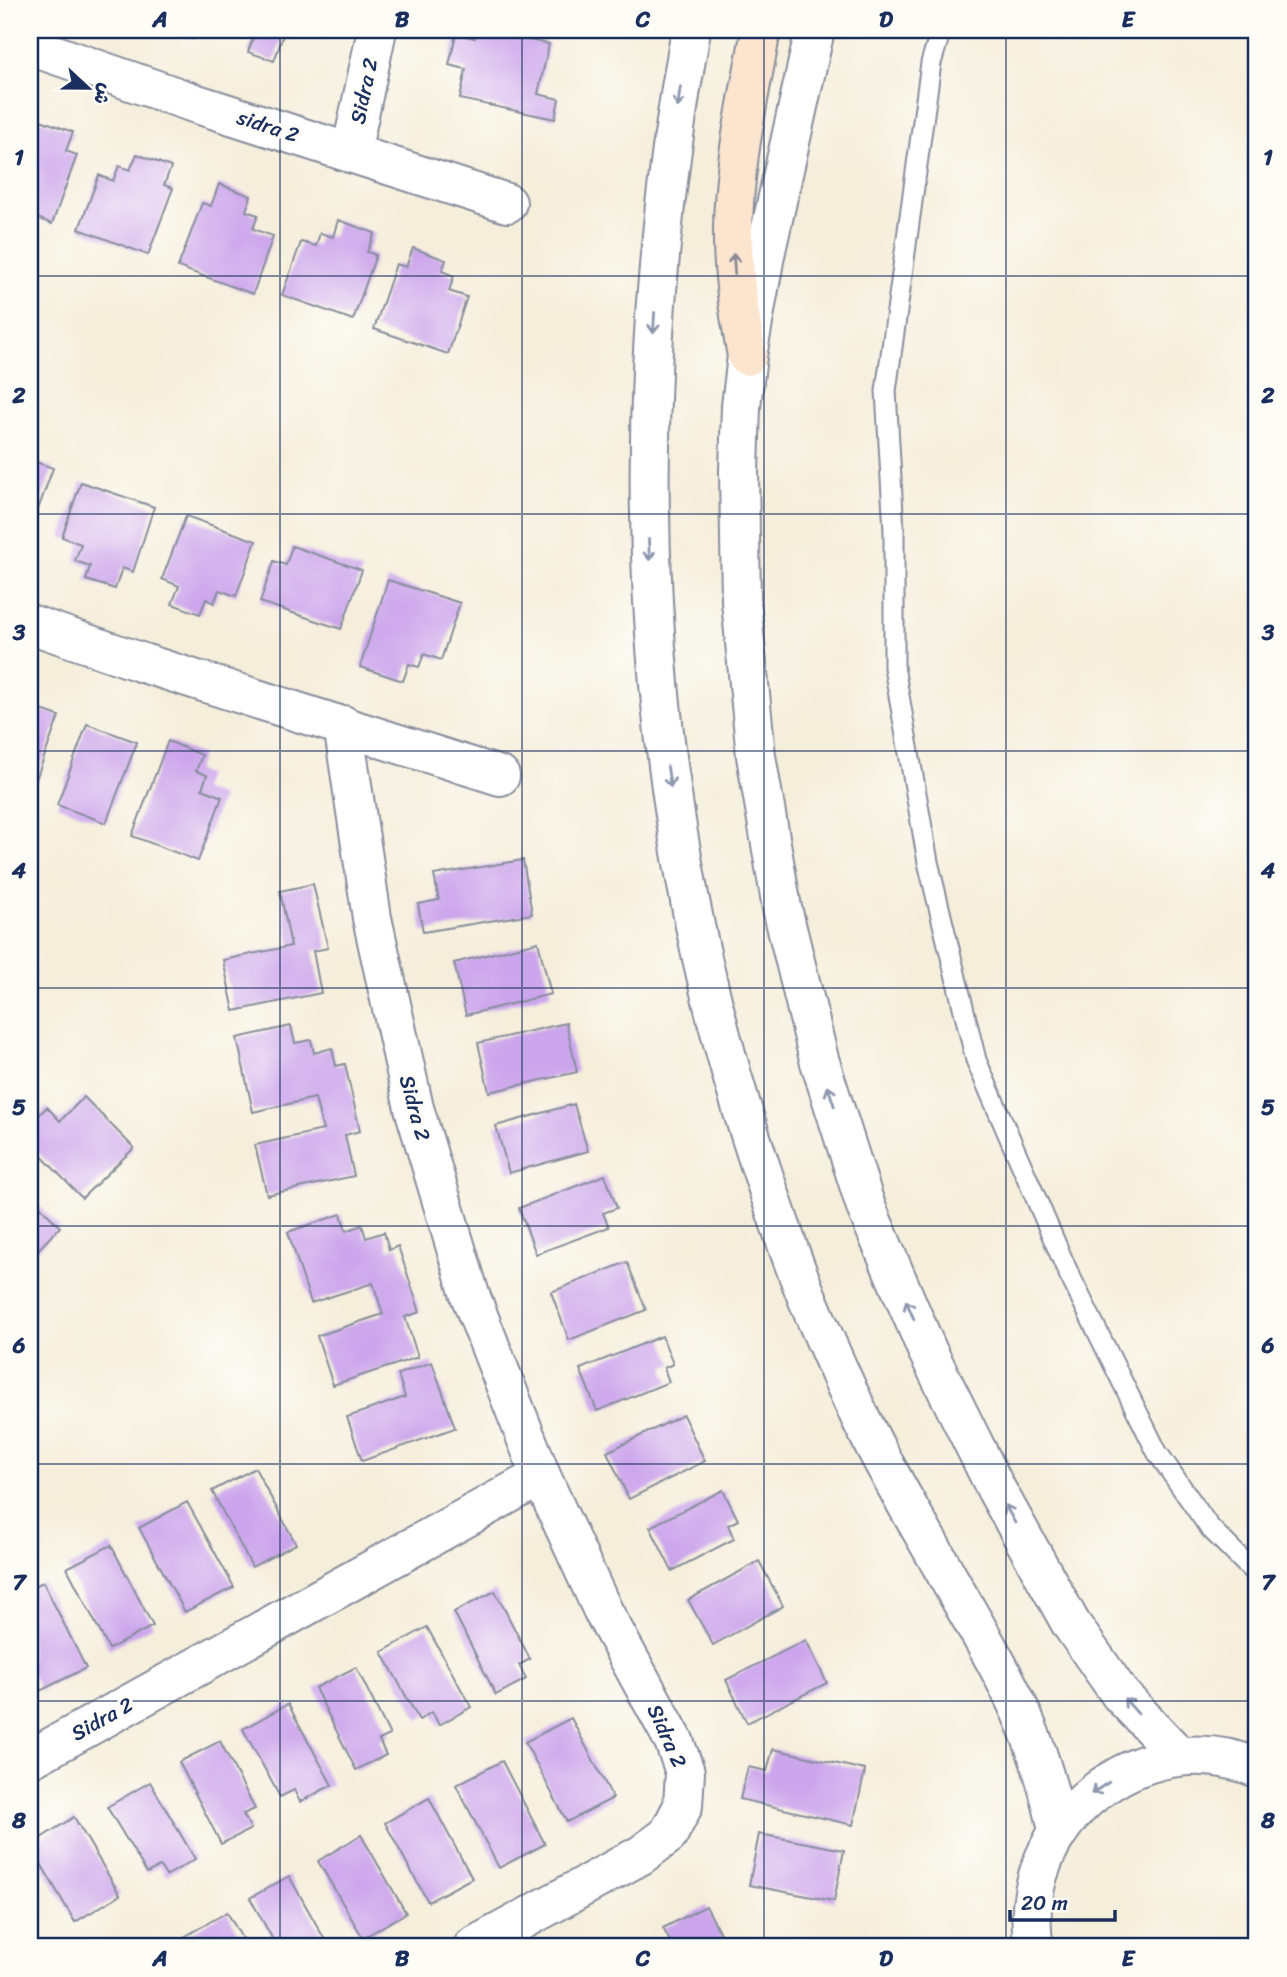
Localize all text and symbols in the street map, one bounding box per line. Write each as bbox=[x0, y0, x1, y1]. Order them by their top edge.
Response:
text: A bbox=[151, 0, 168, 40]
text: B bbox=[395, 0, 410, 40]
text: C bbox=[635, 0, 651, 40]
text: D bbox=[879, 0, 894, 40]
text: E bbox=[1122, 0, 1137, 40]
north arrow bbox=[52, 52, 122, 122]
street label: Sidra 2 bbox=[338, 54, 390, 128]
text: ش bbox=[84, 78, 123, 110]
one-way arrow bbox=[673, 85, 686, 108]
street label: sidra 2 bbox=[231, 98, 304, 154]
text: 1 bbox=[14, 137, 24, 178]
text: 1 bbox=[1263, 137, 1273, 178]
one-way arrow bbox=[728, 253, 741, 276]
one-way arrow bbox=[647, 311, 660, 334]
text: 2 bbox=[11, 375, 26, 416]
text: 2 bbox=[1260, 375, 1275, 416]
one-way arrow bbox=[643, 539, 656, 562]
text: 3 bbox=[12, 612, 26, 653]
text: 3 bbox=[1261, 612, 1275, 653]
one-way arrow bbox=[663, 765, 676, 788]
text: 4 bbox=[11, 850, 27, 891]
text: 4 bbox=[1260, 850, 1276, 891]
street label: Sidra 2 bbox=[388, 1071, 442, 1145]
one-way arrow bbox=[824, 1086, 837, 1108]
text: 5 bbox=[12, 1087, 26, 1128]
text: 5 bbox=[1261, 1087, 1275, 1128]
one-way arrow bbox=[902, 1299, 915, 1321]
text: 6 bbox=[11, 1325, 26, 1366]
text: 6 bbox=[1260, 1325, 1275, 1366]
one-way arrow bbox=[1003, 1504, 1017, 1524]
text: 7 bbox=[12, 1562, 27, 1603]
text: 7 bbox=[1261, 1562, 1276, 1603]
street label: Sidra 2 bbox=[64, 1686, 140, 1752]
one-way arrow bbox=[1123, 1697, 1139, 1715]
street label: Sidra 2 bbox=[636, 1698, 698, 1774]
one-way arrow bbox=[1091, 1781, 1111, 1795]
text: 8 bbox=[11, 1800, 26, 1841]
text: 8 bbox=[1260, 1800, 1275, 1841]
scale bar bbox=[1010, 1879, 1116, 1923]
text: 20 m bbox=[1021, 1884, 1068, 1922]
text: A bbox=[151, 1938, 168, 1977]
text: B bbox=[395, 1938, 410, 1977]
text: C bbox=[635, 1938, 651, 1977]
text: D bbox=[879, 1938, 894, 1977]
text: E bbox=[1122, 1938, 1137, 1977]

